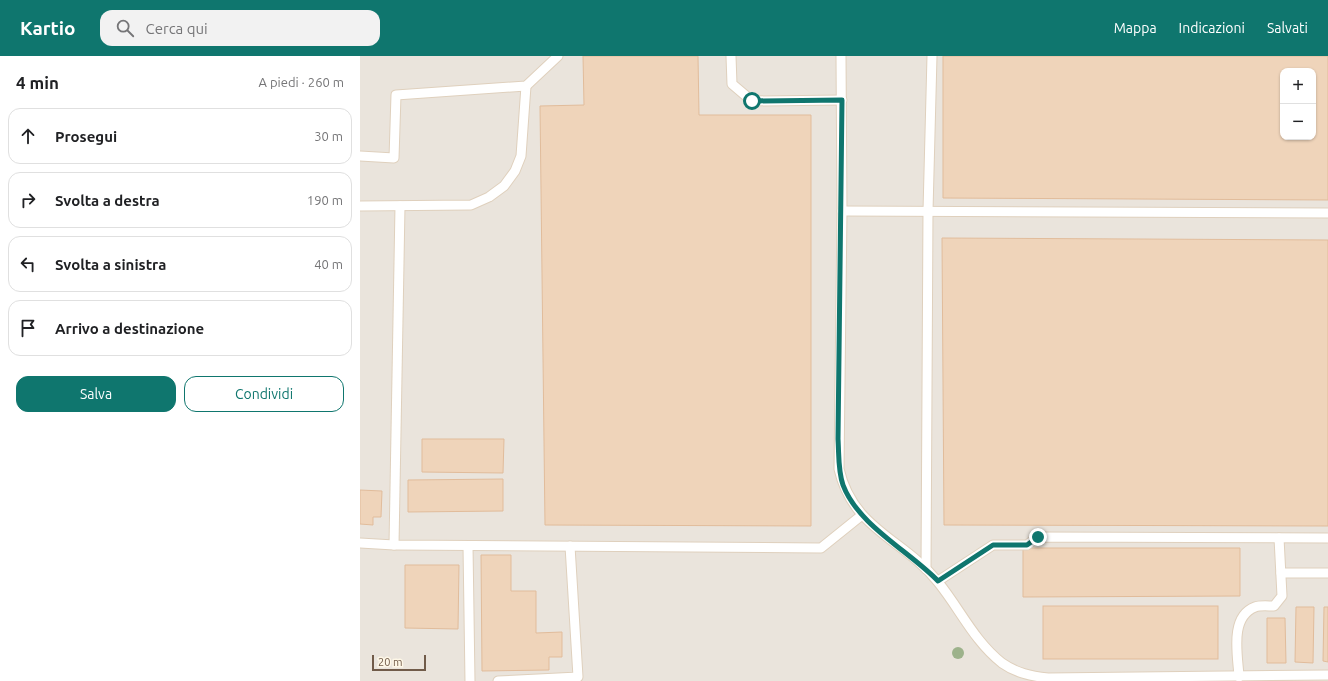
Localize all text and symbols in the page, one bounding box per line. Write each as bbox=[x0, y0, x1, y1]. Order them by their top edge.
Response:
search box bbox=[100, 10, 380, 46]
text: Kartio bbox=[20, 17, 76, 39]
icon: search bbox=[114, 17, 136, 39]
text: Cerca qui bbox=[146, 20, 208, 37]
text: Mappa bbox=[1114, 20, 1157, 36]
text: Indicazioni bbox=[1179, 20, 1245, 36]
text: Salvati bbox=[1267, 20, 1308, 36]
map controls bbox=[1280, 68, 1316, 140]
button: + bbox=[1280, 68, 1316, 104]
text: 4 min bbox=[16, 73, 59, 92]
text: A piedi · 260 m bbox=[259, 75, 344, 89]
route start bbox=[743, 92, 761, 110]
button: − bbox=[1280, 104, 1316, 140]
icon: ahead bbox=[17, 125, 39, 147]
text: Prosegui bbox=[55, 128, 117, 145]
text: 30 m bbox=[314, 129, 343, 143]
icon: right bbox=[17, 189, 39, 211]
text: Svolta a destra bbox=[55, 192, 160, 209]
text: 190 m bbox=[307, 193, 343, 207]
icon: left bbox=[17, 253, 39, 275]
text: Svolta a sinistra bbox=[55, 256, 166, 273]
text: 40 m bbox=[314, 257, 343, 271]
icon: arrive bbox=[17, 317, 39, 339]
text: Arrivo a destinazione bbox=[55, 320, 204, 337]
button: Salva bbox=[16, 376, 176, 412]
button: Condividi bbox=[184, 376, 344, 412]
route end bbox=[1029, 528, 1047, 546]
scale bar bbox=[372, 653, 426, 672]
text: 20 m bbox=[378, 656, 402, 668]

